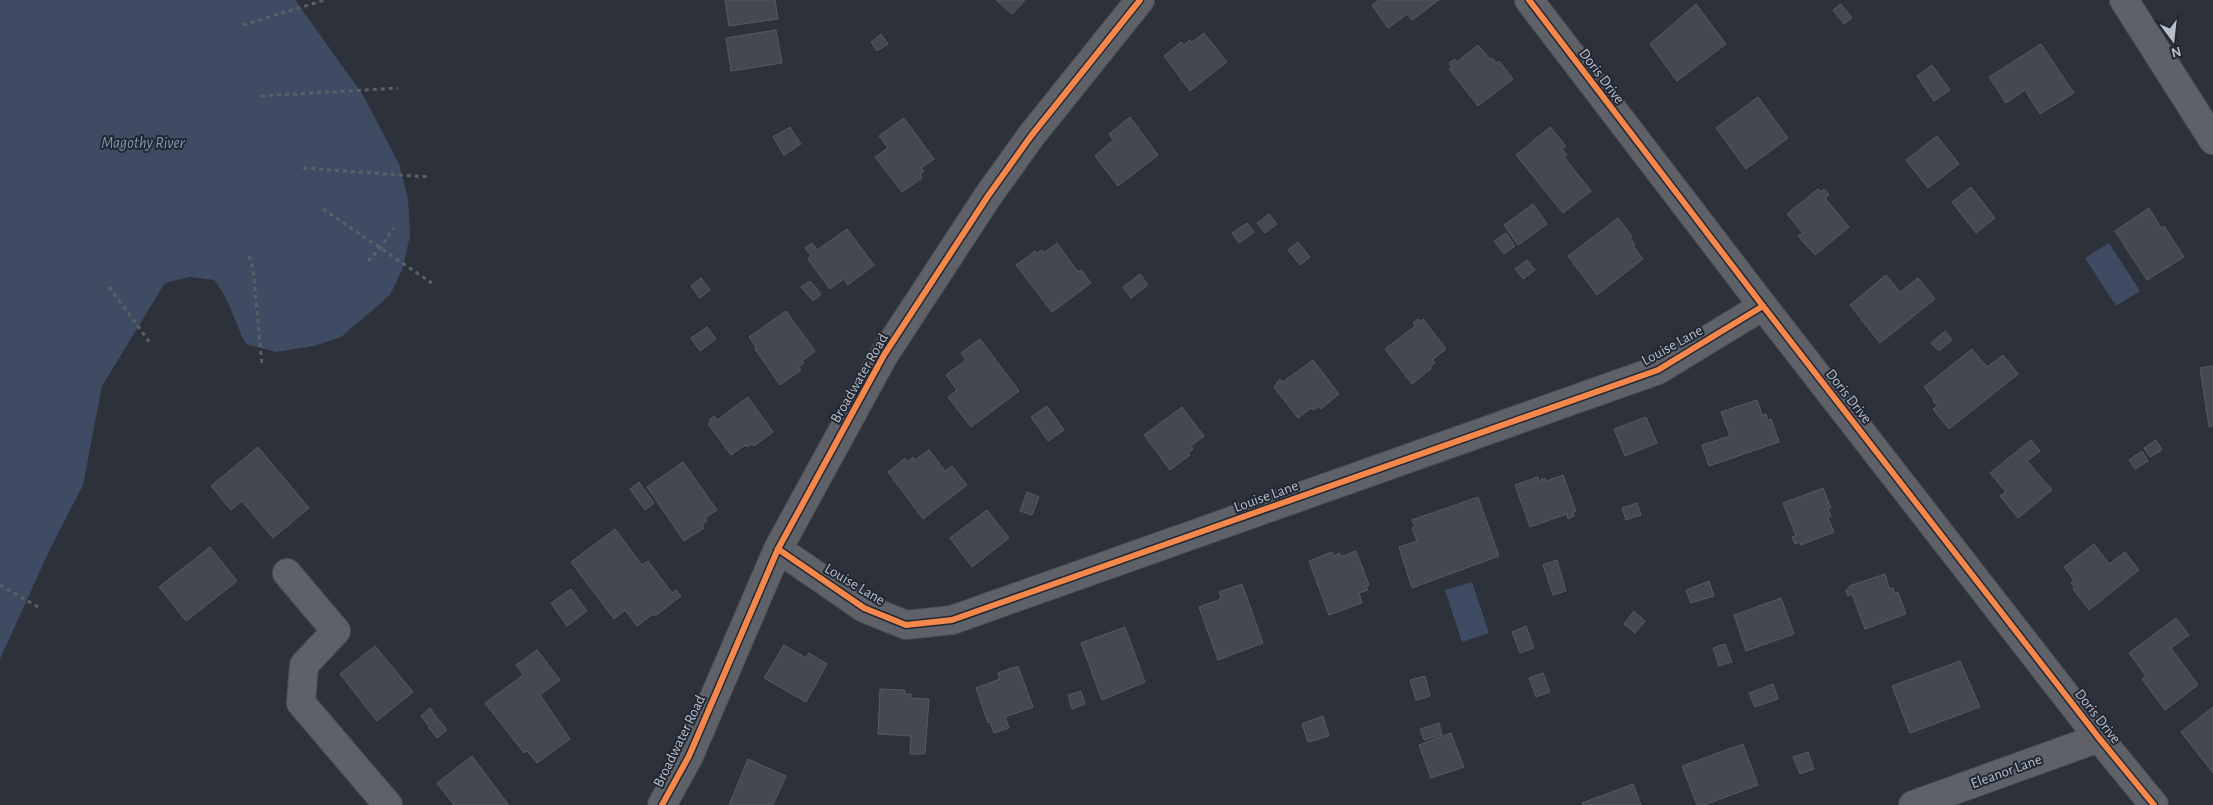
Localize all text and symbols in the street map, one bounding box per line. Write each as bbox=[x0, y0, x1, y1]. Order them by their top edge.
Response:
north arrow bbox=[2148, 15, 2198, 65]
text: N bbox=[2170, 44, 2183, 60]
street label: Doris Drive bbox=[1576, 46, 1627, 107]
water label: Magothy River bbox=[101, 135, 185, 151]
street label: Louise Lane bbox=[1639, 323, 1705, 368]
street label: Broadwater Road bbox=[828, 331, 891, 425]
street label: Doris Drive bbox=[1823, 366, 1874, 426]
street label: Louise Lane bbox=[1232, 478, 1300, 515]
street label: Louise Lane bbox=[822, 561, 888, 608]
street label: Doris Drive bbox=[2072, 686, 2123, 746]
street label: Broadwater Road bbox=[651, 693, 708, 790]
street label: Eleanor Lane bbox=[1969, 752, 2044, 791]

